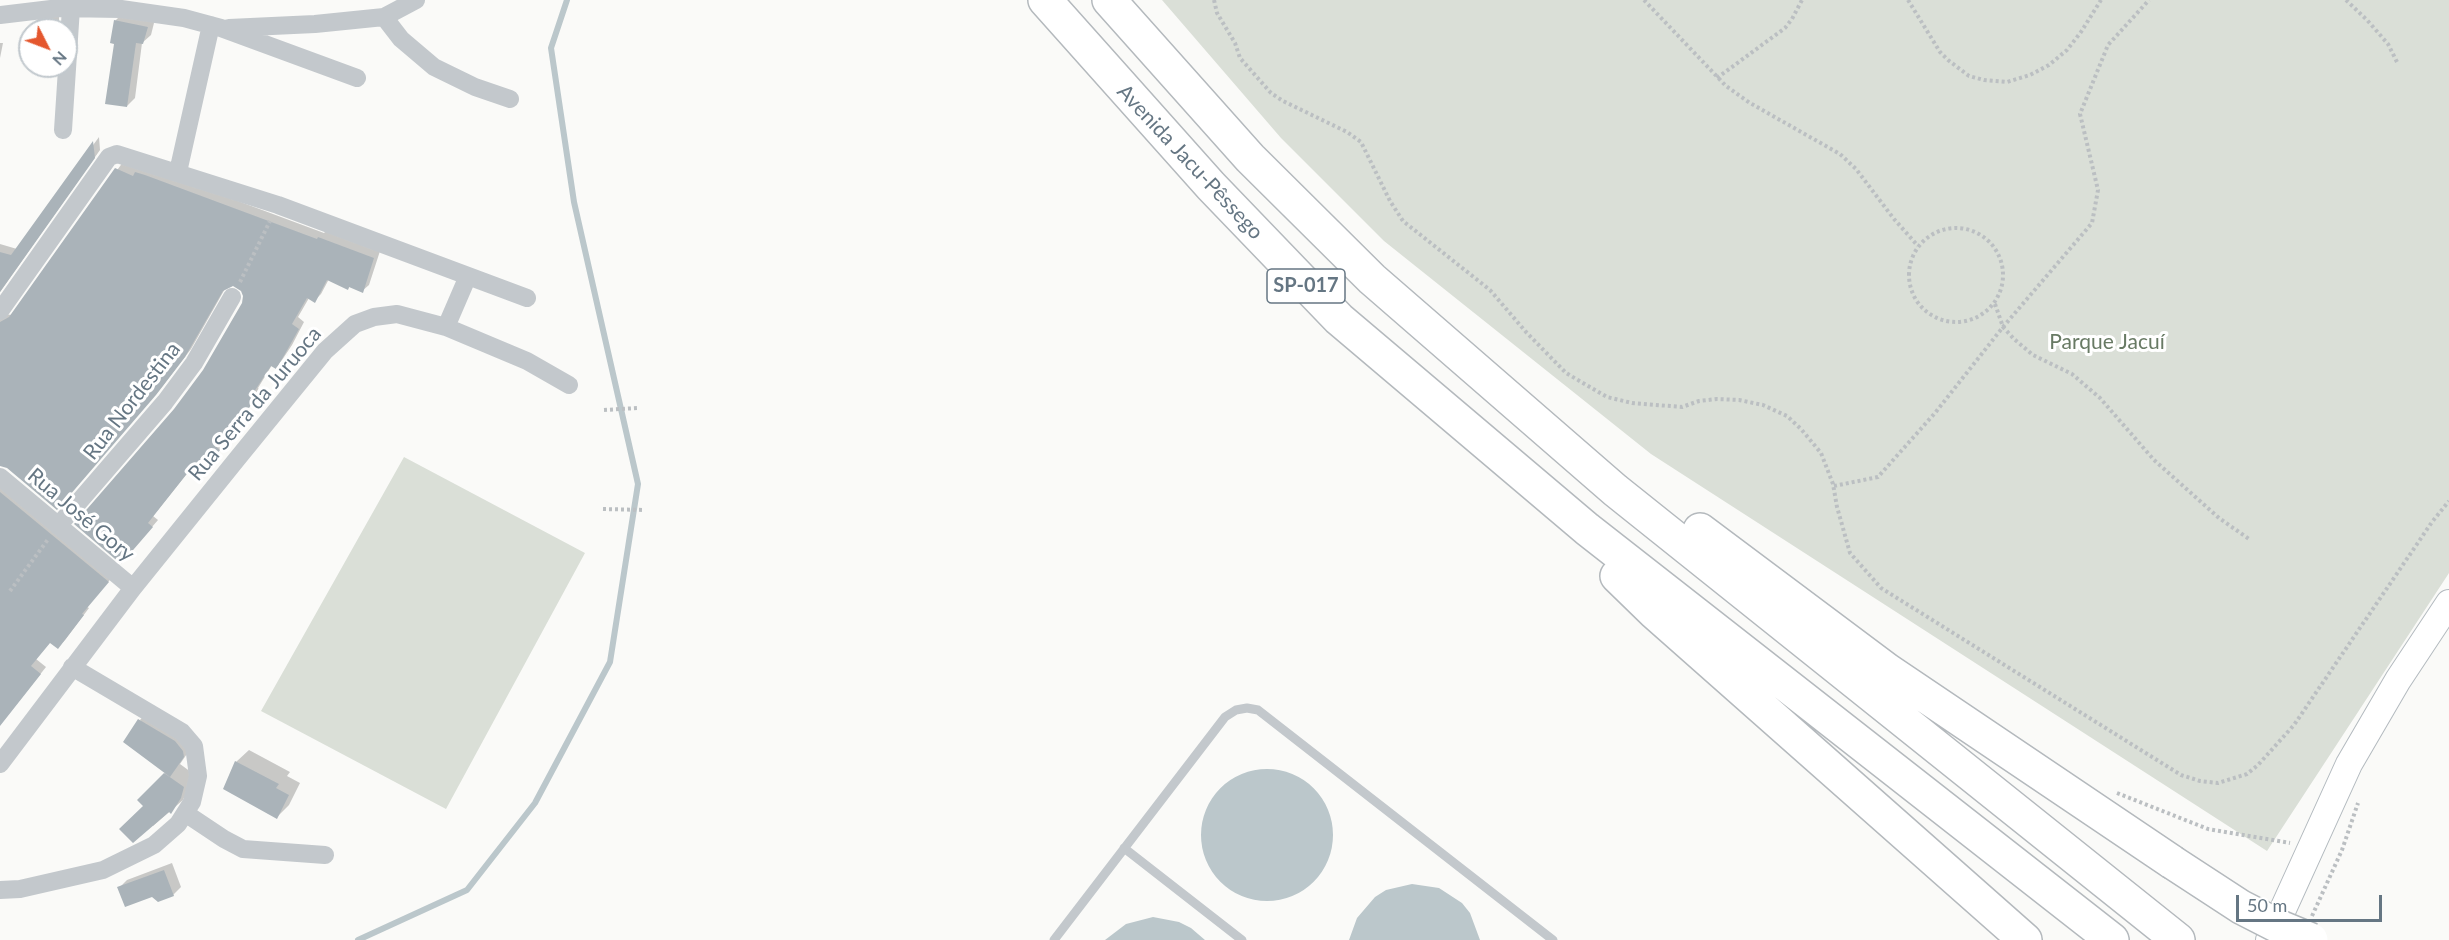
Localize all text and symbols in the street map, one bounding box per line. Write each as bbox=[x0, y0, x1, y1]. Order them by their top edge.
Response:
north arrow bbox=[18, 18, 78, 78]
text: N bbox=[49, 48, 71, 70]
street label: Avenida Jacu-Pêssego bbox=[1112, 79, 1268, 245]
road number: SP-017 bbox=[1267, 269, 1345, 303]
street label: Rua Serra da Juruoca bbox=[183, 322, 327, 486]
park label: Parque Jacuí bbox=[2049, 329, 2165, 355]
street label: Rua Nordestina bbox=[78, 337, 186, 465]
street label: Rua José Gory bbox=[22, 463, 140, 567]
scale bar bbox=[2239, 883, 2384, 921]
text: 50 m bbox=[2247, 894, 2287, 916]

